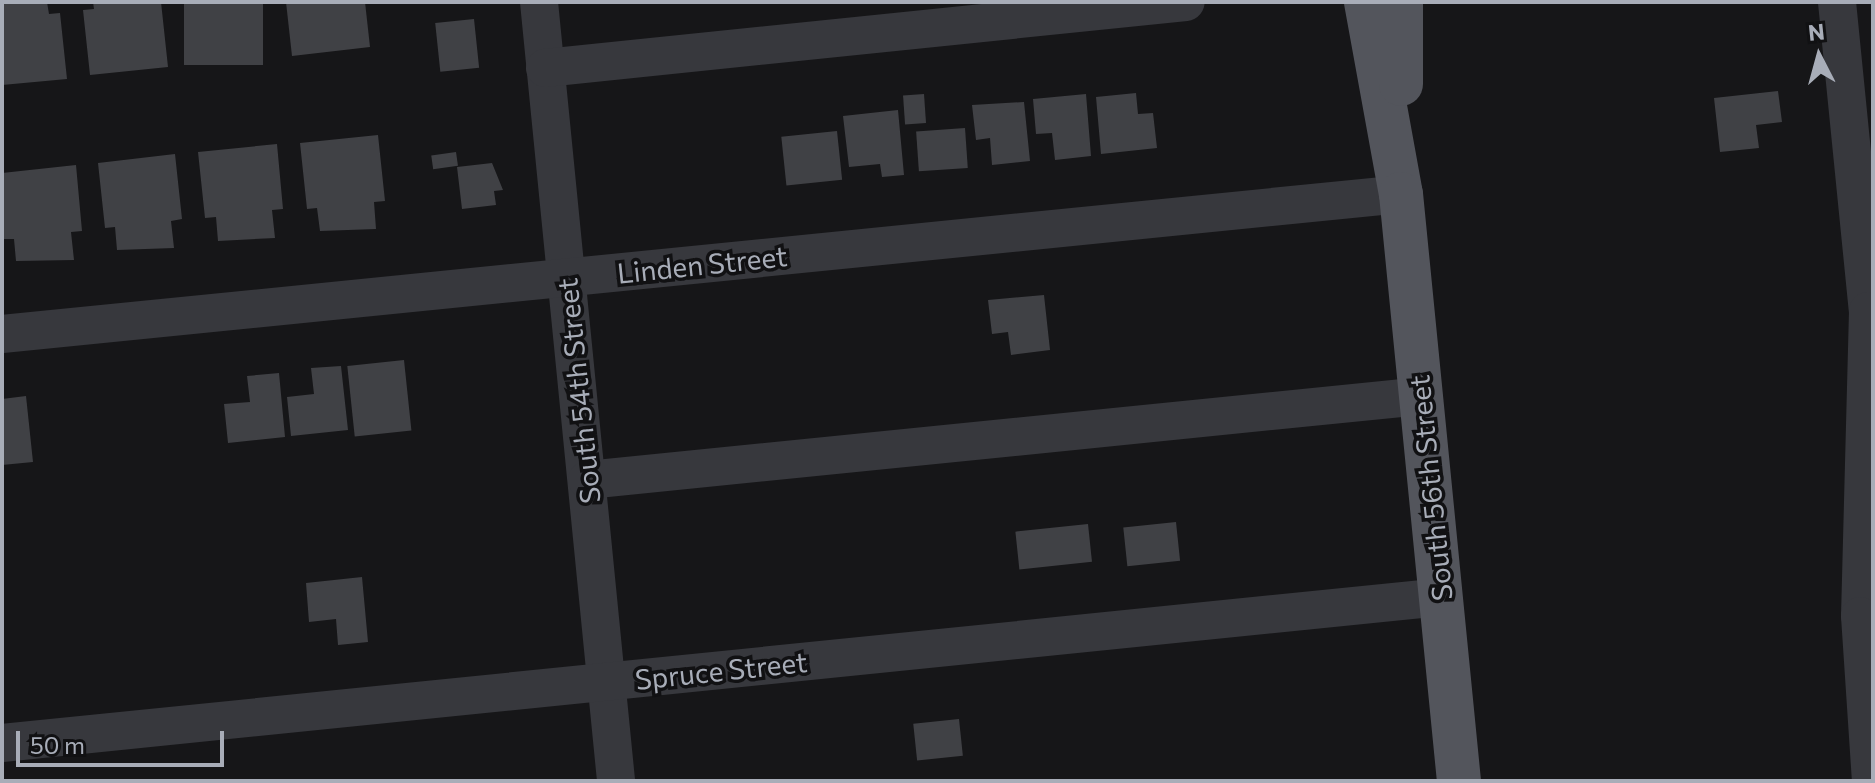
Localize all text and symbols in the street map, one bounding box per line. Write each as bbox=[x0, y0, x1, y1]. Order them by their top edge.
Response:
north arrow bbox=[1779, 16, 1859, 96]
text: N bbox=[1807, 17, 1826, 46]
street label: Linden Street bbox=[615, 238, 789, 290]
street label: South 54th Street bbox=[549, 277, 607, 505]
street label: South 56th Street bbox=[1401, 373, 1459, 603]
street label: Spruce Street bbox=[633, 644, 809, 696]
scale bar bbox=[20, 715, 228, 765]
text: 50 m bbox=[30, 730, 85, 759]

